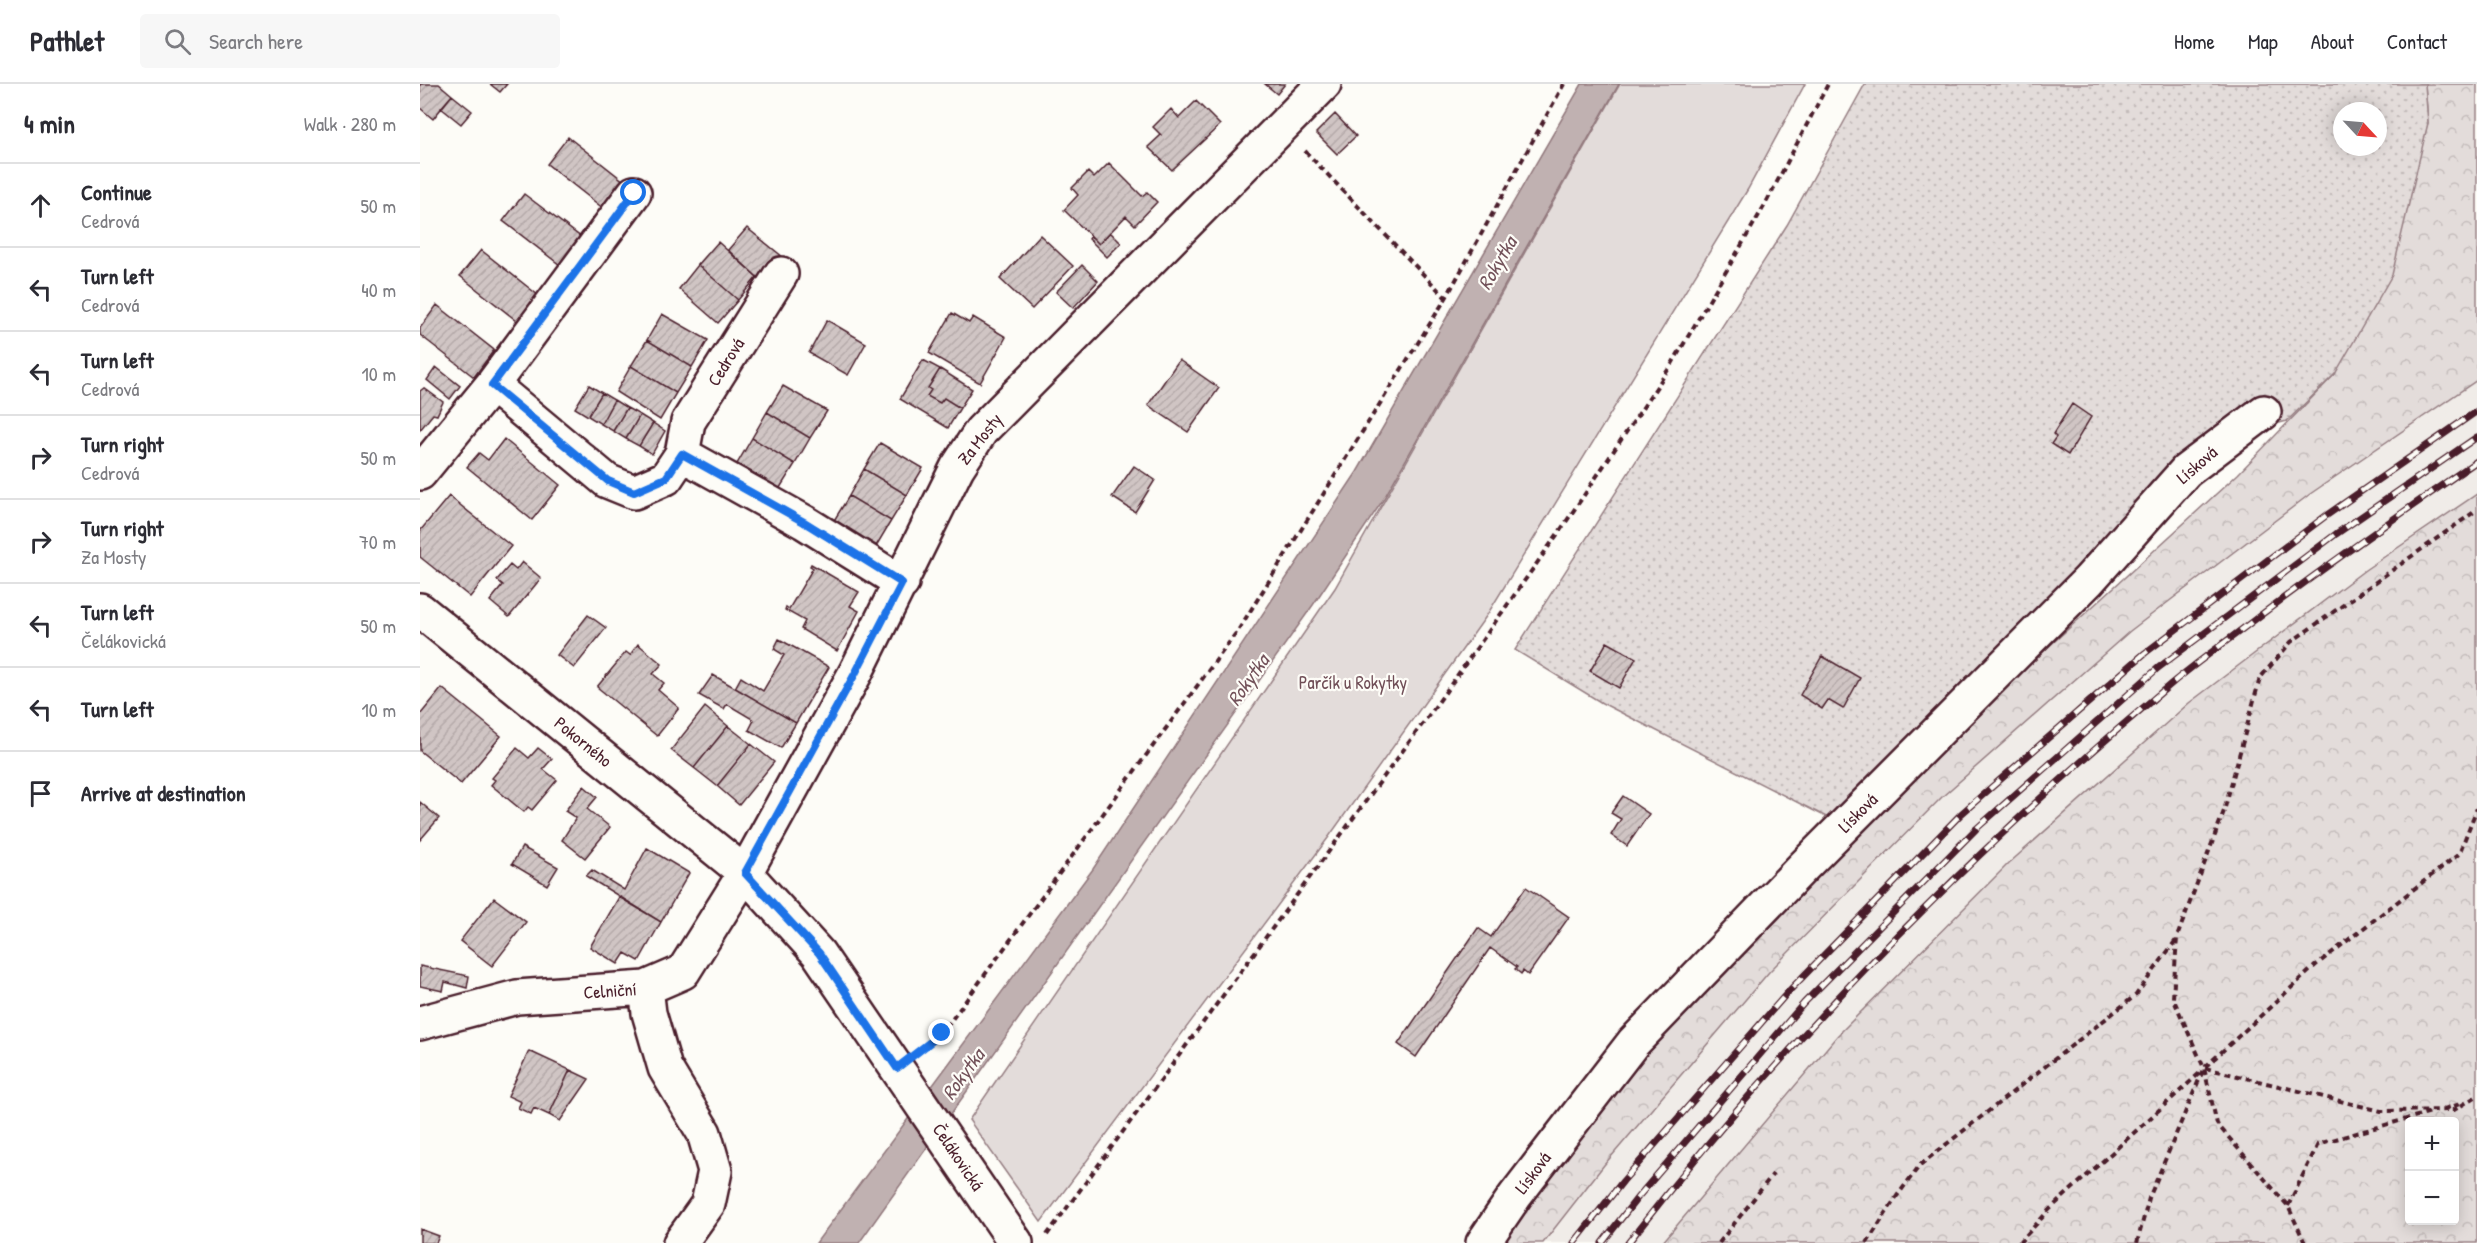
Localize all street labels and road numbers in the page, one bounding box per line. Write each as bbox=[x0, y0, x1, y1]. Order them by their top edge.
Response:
street label: Cedrová bbox=[701, 333, 750, 391]
street label: Za Mosty bbox=[952, 407, 1008, 470]
street label: Lísková bbox=[2171, 440, 2222, 489]
street label: Pokorného bbox=[549, 711, 617, 773]
street label: Lísková bbox=[1832, 787, 1883, 838]
street label: Celniční bbox=[583, 976, 637, 1005]
street label: Čelákovická bbox=[927, 1118, 990, 1195]
street label: Lísková bbox=[1509, 1147, 1557, 1199]

